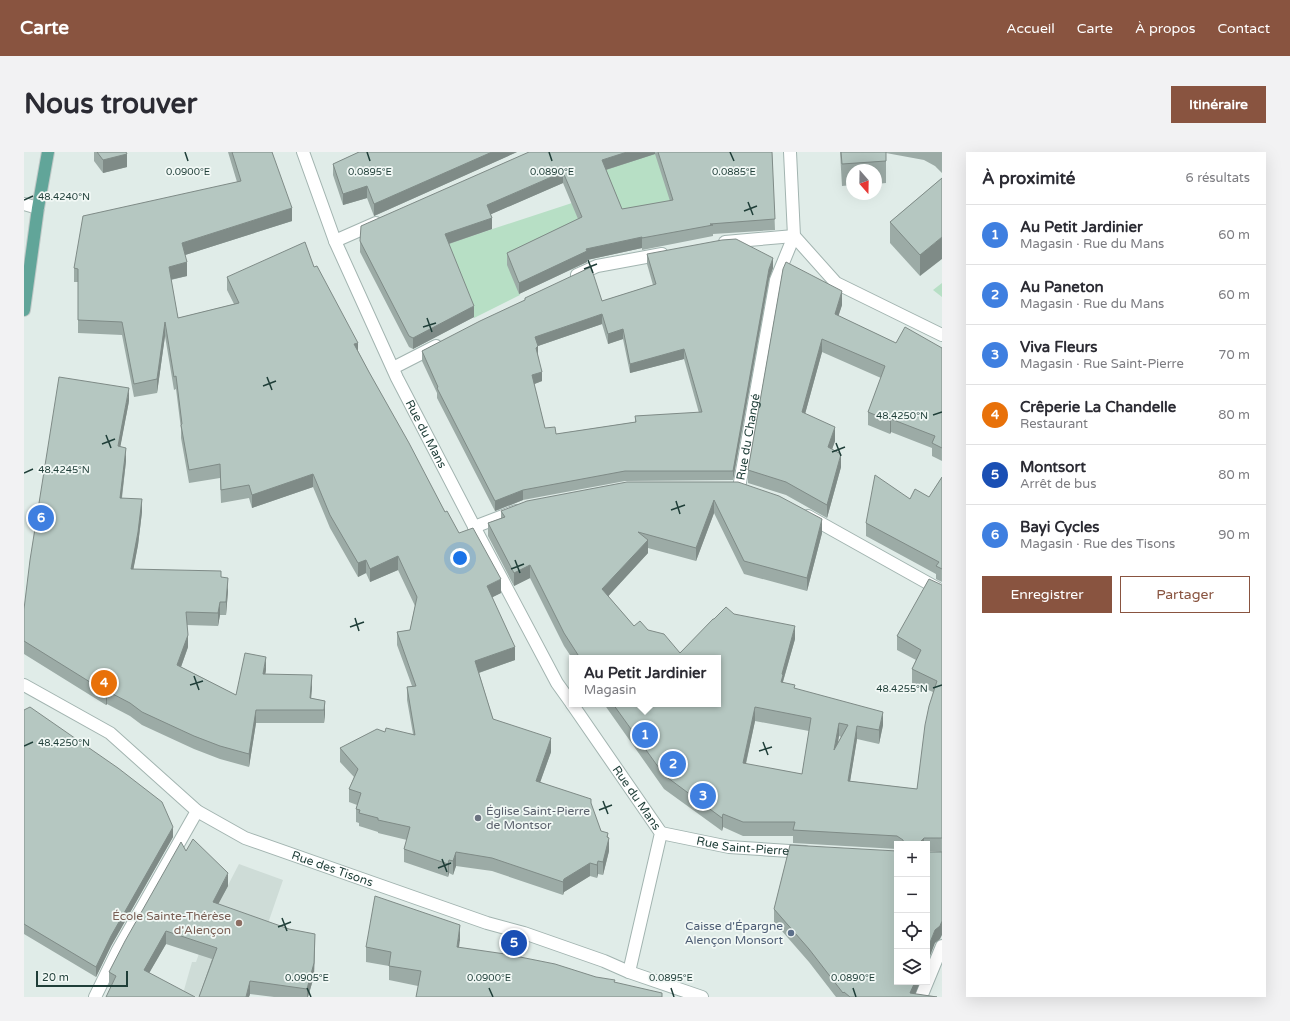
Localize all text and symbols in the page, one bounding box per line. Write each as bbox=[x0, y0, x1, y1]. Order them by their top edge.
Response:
text: Carte bbox=[20, 17, 69, 39]
text: Accueil bbox=[1006, 20, 1055, 37]
text: Carte bbox=[1077, 20, 1113, 37]
text: À propos bbox=[1135, 20, 1196, 37]
text: Contact bbox=[1218, 20, 1270, 37]
button: Itinéraire bbox=[1171, 86, 1266, 123]
text: Nous trouver bbox=[24, 87, 197, 121]
north arrow bbox=[846, 164, 882, 200]
text: 0.0900°E bbox=[166, 166, 210, 178]
text: 0.0895°E bbox=[348, 166, 392, 178]
text: 0.0890°E bbox=[530, 166, 574, 178]
text: 0.0885°E bbox=[712, 166, 756, 178]
text: À proximité bbox=[982, 168, 1075, 189]
text: 6 résultats bbox=[1186, 170, 1250, 186]
text: 48.4240°N bbox=[38, 191, 90, 203]
text: Au Petit Jardinier bbox=[1020, 218, 1143, 236]
text: 1 bbox=[991, 227, 999, 243]
text: 60 m bbox=[1218, 227, 1250, 243]
text: Magasin · Rue du Mans bbox=[1020, 236, 1164, 252]
text: Au Paneton bbox=[1020, 278, 1104, 296]
text: 2 bbox=[991, 287, 999, 303]
text: 60 m bbox=[1218, 287, 1250, 303]
text: Magasin · Rue du Mans bbox=[1020, 296, 1164, 312]
text: Viva Fleurs bbox=[1020, 338, 1098, 356]
text: 3 bbox=[991, 347, 999, 363]
text: 70 m bbox=[1218, 347, 1250, 363]
text: Magasin · Rue Saint-Pierre bbox=[1020, 356, 1184, 372]
street label: Rue du Changé bbox=[734, 392, 763, 481]
street label: Rue du Mans bbox=[403, 397, 450, 471]
text: Crêperie La Chandelle bbox=[1020, 398, 1176, 416]
text: 4 bbox=[991, 407, 999, 423]
text: 80 m bbox=[1218, 407, 1250, 423]
text: 48.4250°N bbox=[876, 410, 928, 422]
text: Restaurant bbox=[1020, 416, 1088, 432]
text: Montsort bbox=[1020, 458, 1086, 476]
text: 48.4245°N bbox=[38, 464, 90, 476]
text: 5 bbox=[991, 467, 999, 483]
text: 80 m bbox=[1218, 467, 1250, 483]
text: Arrêt de bus bbox=[1020, 476, 1096, 492]
pin: 6 bbox=[28, 503, 54, 533]
text: Bayi Cycles bbox=[1020, 518, 1099, 536]
text: 6 bbox=[991, 527, 999, 543]
text: 90 m bbox=[1218, 527, 1250, 543]
text: Magasin · Rue des Tisons bbox=[1020, 536, 1175, 552]
your location bbox=[450, 548, 470, 568]
button: Enregistrer bbox=[982, 576, 1112, 613]
button: Partager bbox=[1120, 576, 1250, 613]
popup bbox=[569, 655, 721, 707]
text: Au Petit Jardinier bbox=[584, 664, 706, 682]
pin: 4 bbox=[91, 668, 117, 698]
text: Magasin bbox=[584, 682, 636, 698]
text: 48.4255°N bbox=[876, 683, 928, 695]
pin: 1 bbox=[632, 720, 658, 750]
text: 48.4250°N bbox=[38, 737, 90, 749]
pin: 2 bbox=[660, 749, 686, 779]
street label: Rue du Mans bbox=[610, 763, 664, 833]
pin: 3 bbox=[690, 781, 716, 811]
place label: Église Saint-Pierre de Montsor bbox=[486, 804, 590, 832]
marker: Église Saint-Pierre de Montsor bbox=[473, 813, 483, 823]
street label: Rue Saint-Pierre bbox=[695, 833, 790, 858]
map controls bbox=[894, 841, 930, 985]
button: + bbox=[894, 841, 930, 877]
street label: Rue des Tisons bbox=[290, 848, 375, 890]
button: − bbox=[894, 877, 930, 913]
place label: École Sainte-Thérèse d'Alençon bbox=[112, 909, 231, 937]
button: locate bbox=[894, 913, 930, 949]
marker: École Sainte-Thérèse d'Alençon bbox=[234, 918, 244, 928]
place label: Caisse d'Épargne Alençon Monsort bbox=[685, 919, 783, 947]
pin: 5 bbox=[501, 928, 527, 958]
marker: Caisse d'Épargne Alençon Monsort bbox=[786, 928, 796, 938]
button: layers bbox=[894, 949, 930, 985]
scale bar bbox=[36, 969, 128, 988]
text: 20 m bbox=[42, 971, 69, 984]
text: 0.0905°E bbox=[285, 972, 329, 984]
text: 0.0900°E bbox=[467, 972, 511, 984]
text: 0.0895°E bbox=[649, 972, 693, 984]
text: 0.0890°E bbox=[831, 972, 875, 984]

